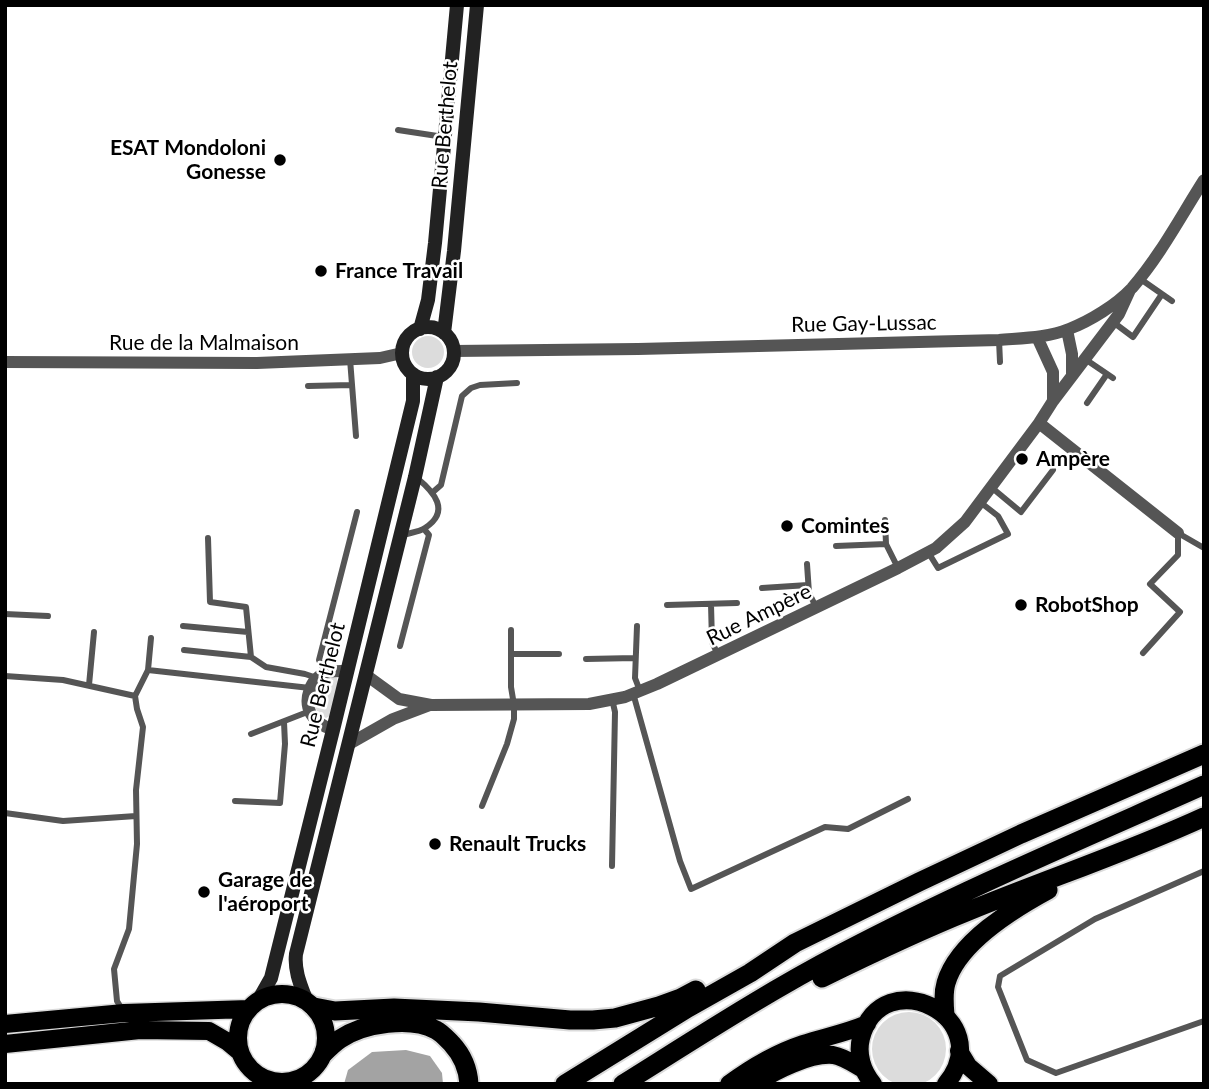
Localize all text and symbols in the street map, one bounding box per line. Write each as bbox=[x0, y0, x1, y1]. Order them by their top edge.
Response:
street label: Rue Berthelot bbox=[427, 60, 463, 190]
place label: ESAT Mondoloni Gonesse bbox=[110, 135, 266, 185]
marker: ESAT Mondoloni Gonesse bbox=[272, 152, 288, 168]
place label: France Travail bbox=[335, 258, 463, 284]
marker: France Travail bbox=[313, 263, 329, 279]
street label: Rue Gay-Lussac bbox=[791, 310, 937, 338]
street label: Rue de la Malmaison bbox=[109, 330, 299, 356]
place label: Ampère bbox=[1036, 446, 1110, 472]
marker: Ampère bbox=[1014, 451, 1030, 467]
place label: Comintes bbox=[801, 513, 890, 539]
marker: Comintes bbox=[779, 518, 795, 534]
street label: Rue Ampère bbox=[702, 579, 816, 651]
place label: RobotShop bbox=[1035, 592, 1139, 618]
marker: RobotShop bbox=[1013, 597, 1029, 613]
street label: Rue Berthelot bbox=[295, 620, 351, 750]
place label: Renault Trucks bbox=[449, 831, 586, 857]
marker: Renault Trucks bbox=[427, 836, 443, 852]
place label: Garage de l'aéroport bbox=[218, 867, 313, 917]
marker: Garage de l'aéroport bbox=[196, 884, 212, 900]

